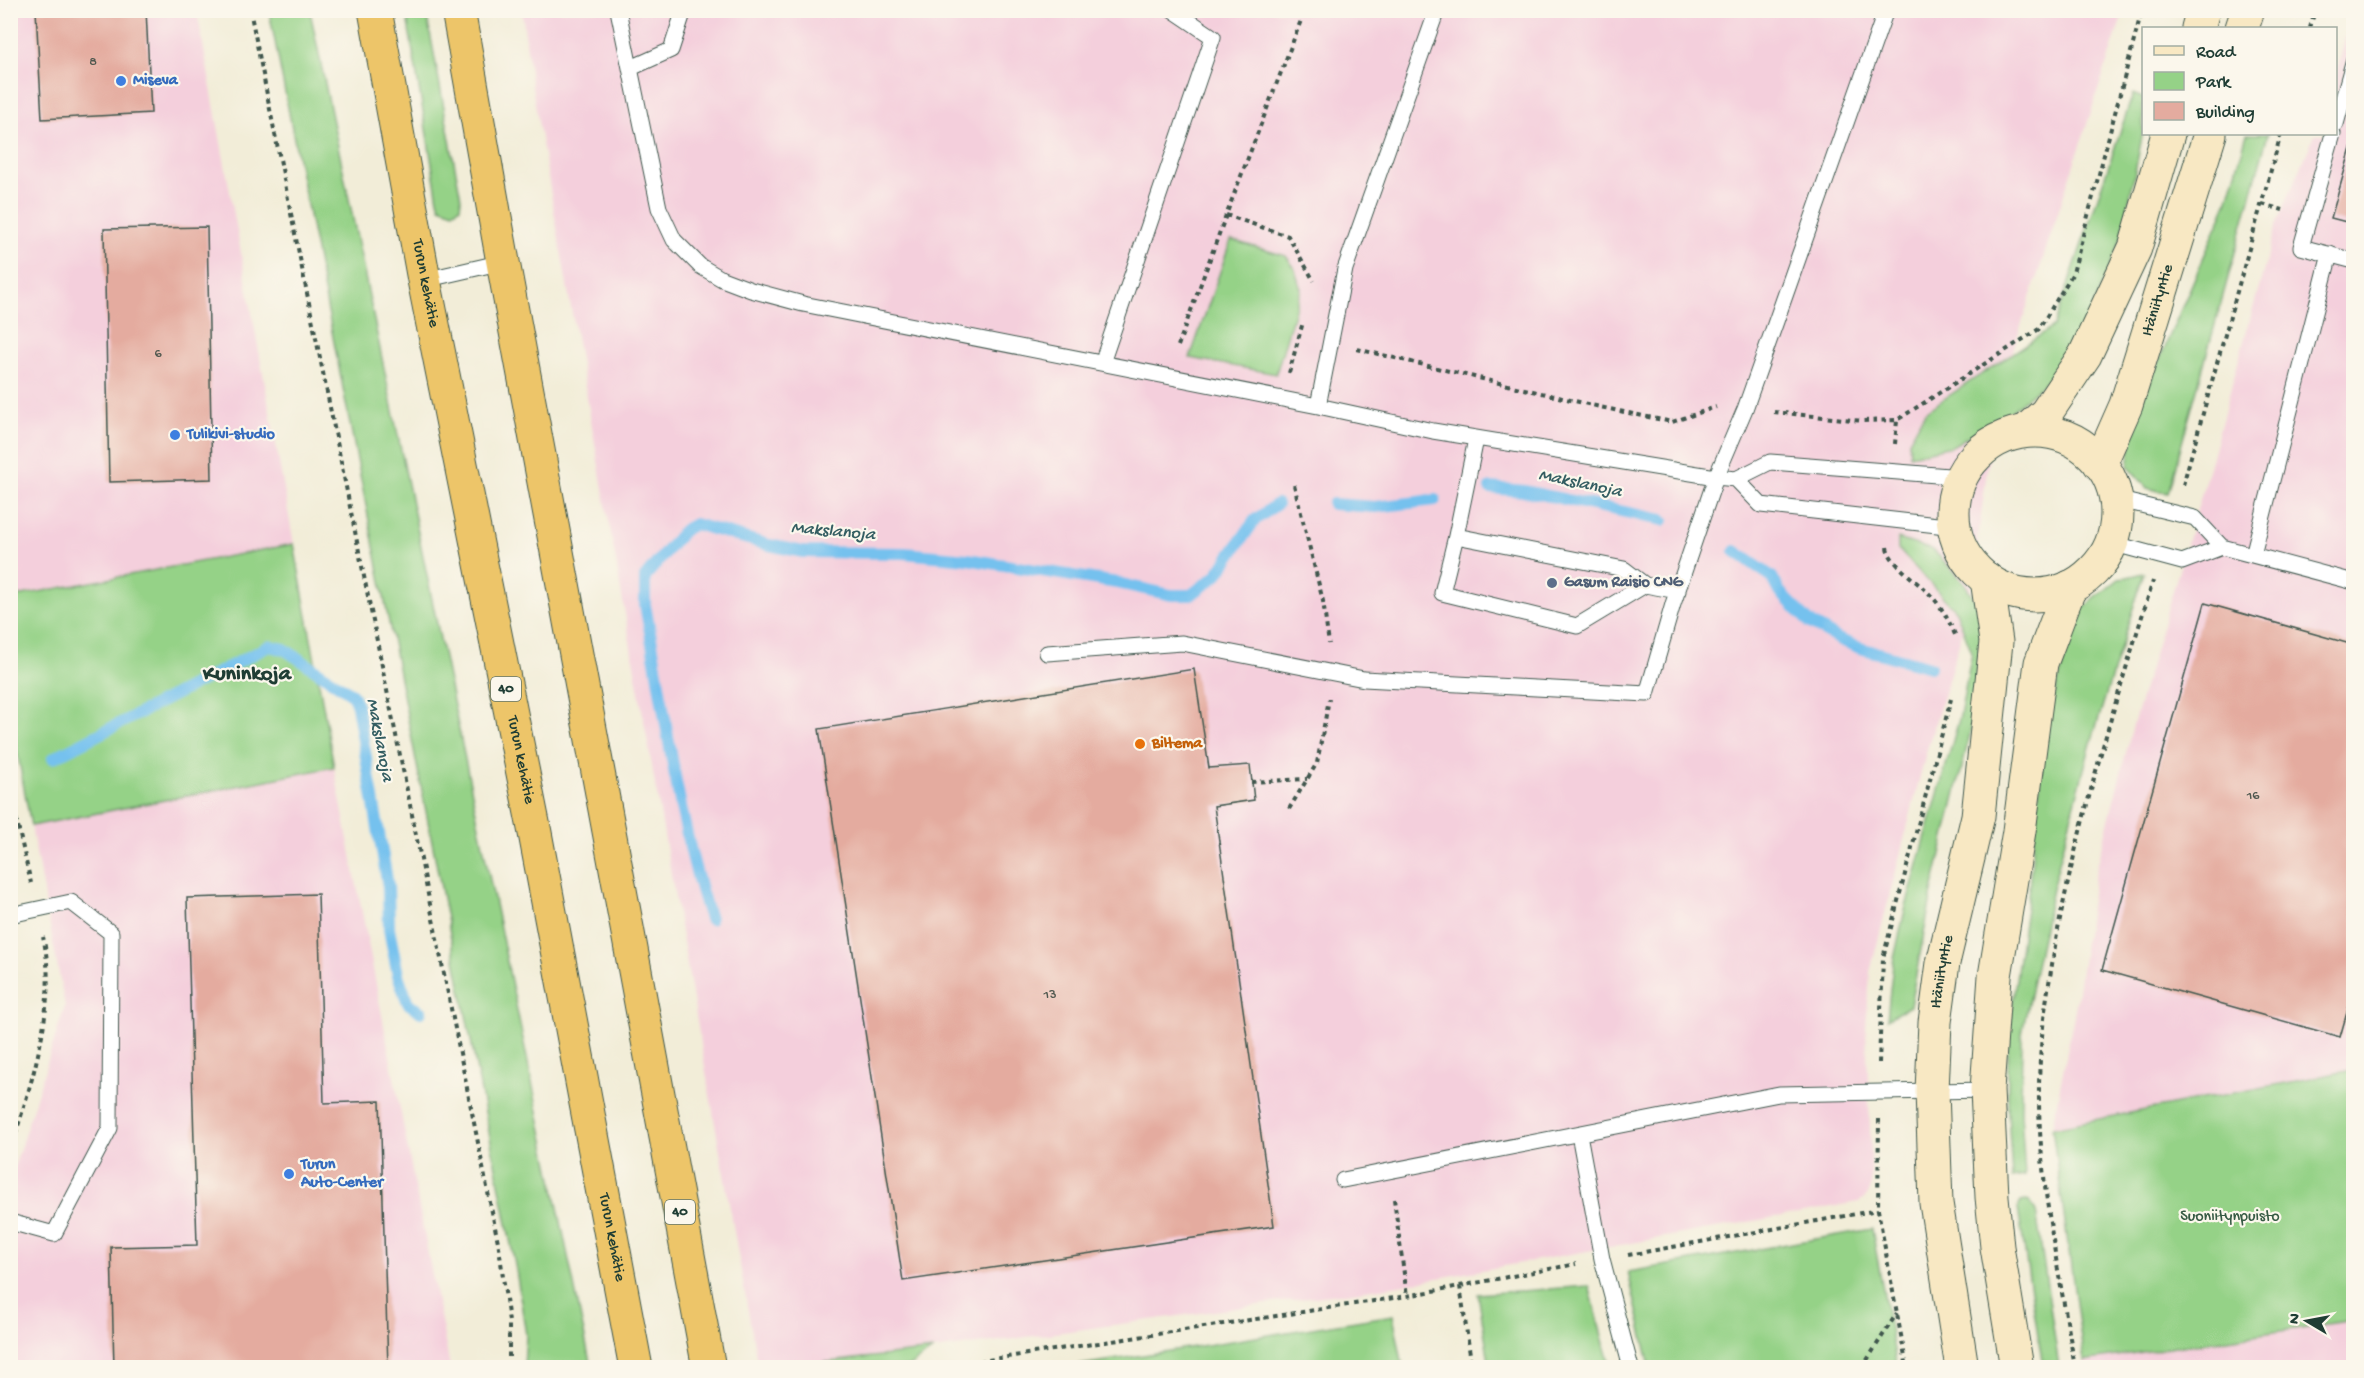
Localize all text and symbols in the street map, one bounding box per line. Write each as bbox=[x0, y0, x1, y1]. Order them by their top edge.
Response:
legend bbox=[2142, 27, 2337, 135]
text: Road bbox=[2196, 43, 2237, 64]
house number: 8 bbox=[89, 54, 97, 71]
place label: Miseva bbox=[133, 72, 179, 91]
text: Park bbox=[2195, 73, 2232, 94]
marker: Miseva bbox=[114, 74, 128, 88]
text: Building bbox=[2195, 103, 2255, 124]
street label: Turun kehätie bbox=[407, 237, 443, 330]
street label: Itäniityntie bbox=[2138, 261, 2179, 339]
house number: 6 bbox=[154, 346, 162, 363]
place label: Tulikivi-studio bbox=[185, 426, 276, 445]
marker: Tulikivi-studio bbox=[168, 428, 182, 442]
water label: Makslanoja bbox=[1537, 465, 1624, 503]
water label: Makslanoja bbox=[790, 518, 877, 546]
place label: Gasum Raisio CNG bbox=[1564, 574, 1684, 593]
marker: Gasum Raisio CNG bbox=[1545, 576, 1559, 590]
district label: Kuninkoja bbox=[202, 662, 293, 688]
road number: 40 bbox=[491, 677, 521, 701]
water label: Makslanoja bbox=[361, 697, 398, 784]
street label: Turun kehätie bbox=[502, 713, 539, 806]
place label: Biltema bbox=[1151, 735, 1203, 754]
marker: Biltema bbox=[1133, 737, 1147, 751]
house number: 16 bbox=[2246, 788, 2260, 805]
street label: Itäniityntie bbox=[1927, 933, 1959, 1010]
house number: 13 bbox=[1043, 987, 1056, 1004]
place label: Turun Auto-Center bbox=[299, 1156, 385, 1193]
marker: Turun Auto-Center bbox=[282, 1167, 296, 1181]
street label: Turun kehätie bbox=[594, 1191, 629, 1284]
road number: 40 bbox=[665, 1200, 695, 1224]
park label: Suoniitynpuisto bbox=[2180, 1208, 2280, 1227]
north arrow bbox=[2277, 1291, 2337, 1351]
text: N bbox=[2285, 1312, 2306, 1326]

